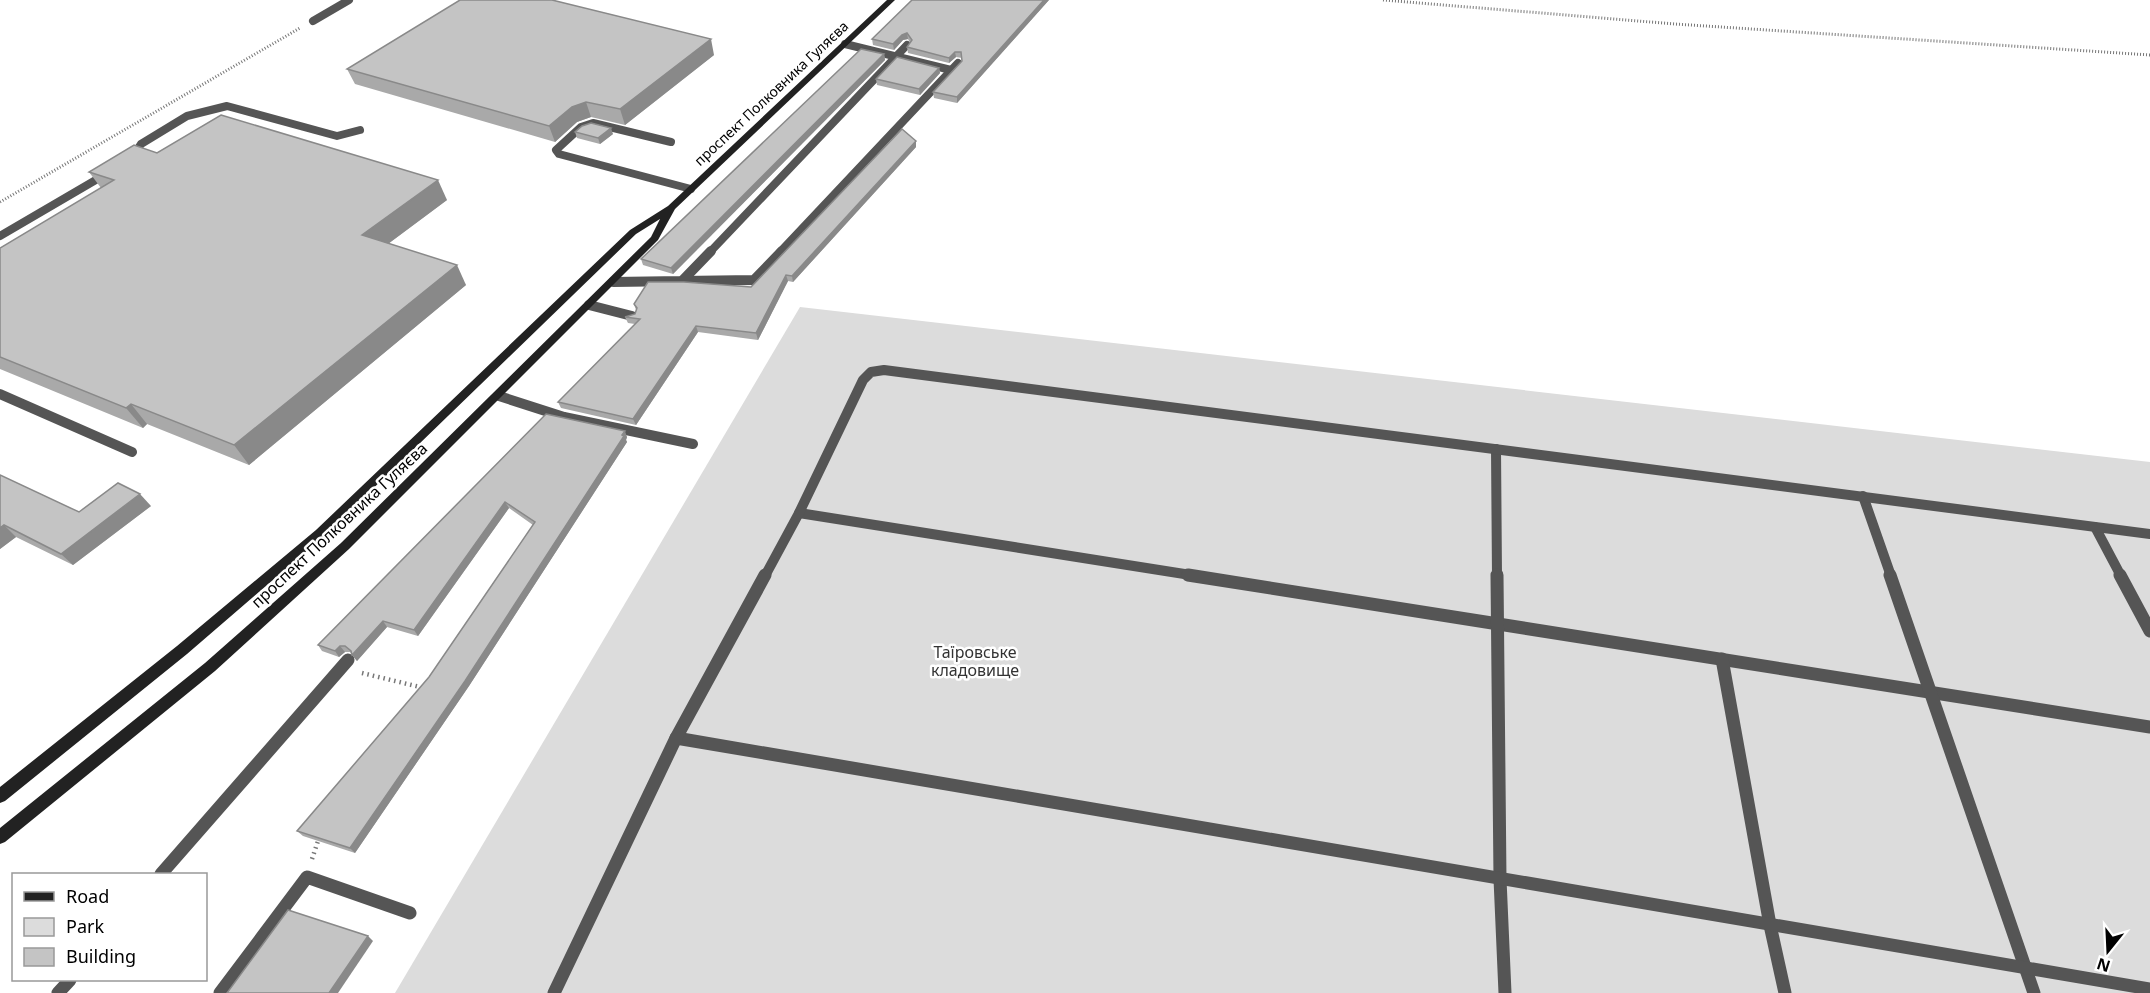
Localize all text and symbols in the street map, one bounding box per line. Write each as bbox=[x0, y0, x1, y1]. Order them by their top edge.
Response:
street label: проспект Полковника Гуляєва bbox=[690, 16, 852, 170]
street label: проспект Полковника Гуляєва bbox=[246, 437, 432, 613]
park label: Таїровське кладовище bbox=[931, 641, 1019, 681]
legend bbox=[12, 873, 207, 981]
text: Road bbox=[66, 884, 109, 908]
text: Park bbox=[66, 914, 104, 938]
north arrow bbox=[2078, 921, 2138, 981]
text: Building bbox=[66, 944, 136, 968]
text: N bbox=[2094, 953, 2113, 978]

